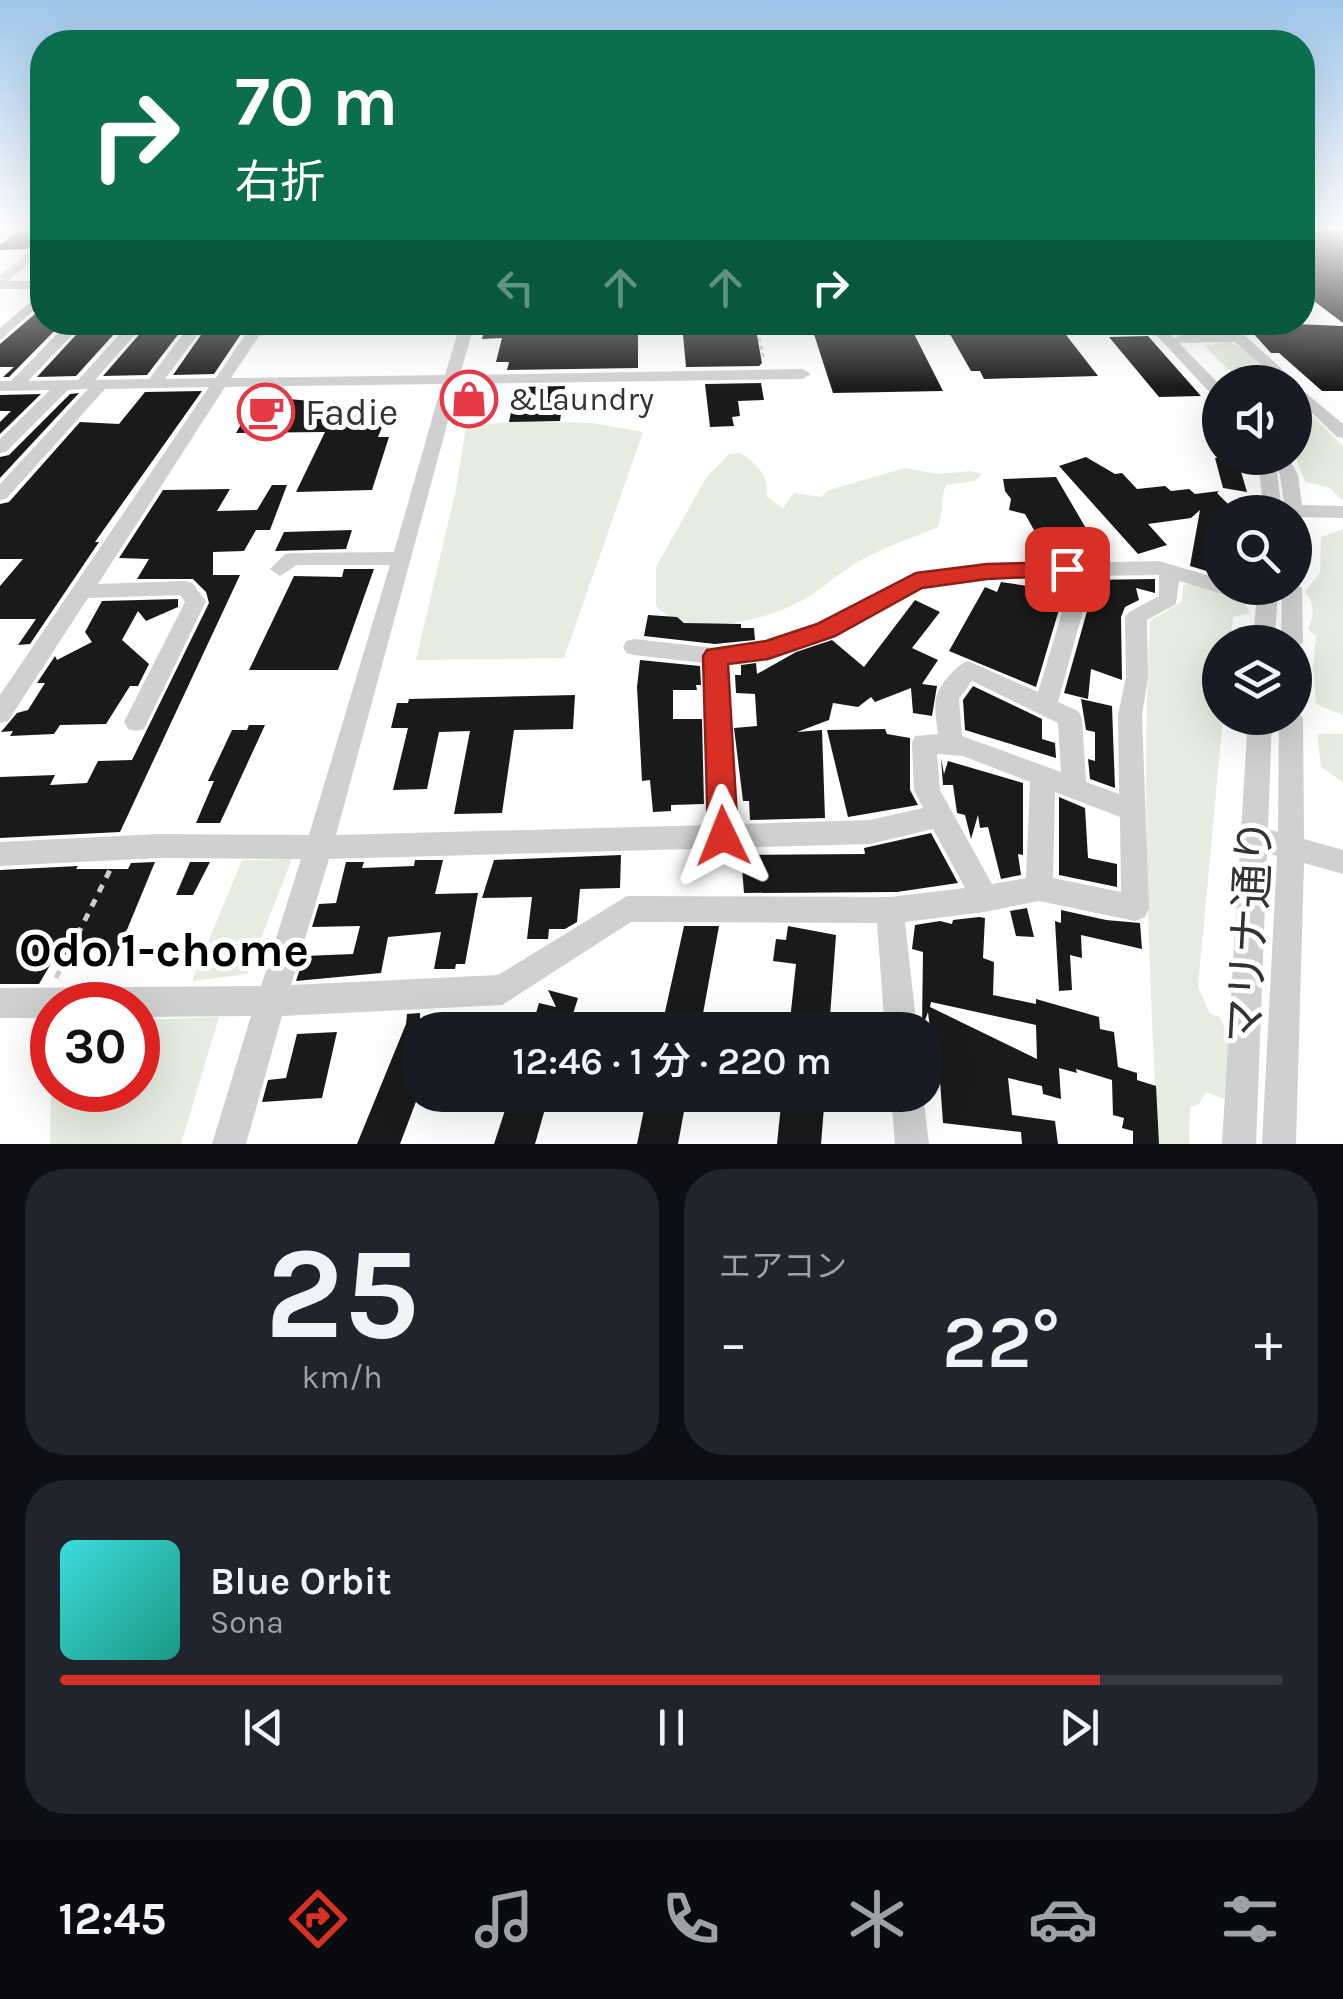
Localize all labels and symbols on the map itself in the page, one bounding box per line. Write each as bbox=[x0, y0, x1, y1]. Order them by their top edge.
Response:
shop icon: &Laundry bbox=[439, 369, 499, 429]
place label: &Laundry bbox=[508, 381, 654, 418]
cafe icon: Fadie bbox=[236, 382, 296, 442]
place label: Fadie bbox=[305, 390, 398, 435]
pin bbox=[1025, 527, 1110, 612]
position arrow bbox=[671, 784, 775, 888]
street label: マリナ通り bbox=[1218, 817, 1282, 1045]
district label: Odo 1-chome bbox=[19, 922, 309, 978]
speed limit sign: 30 bbox=[30, 982, 160, 1112]

